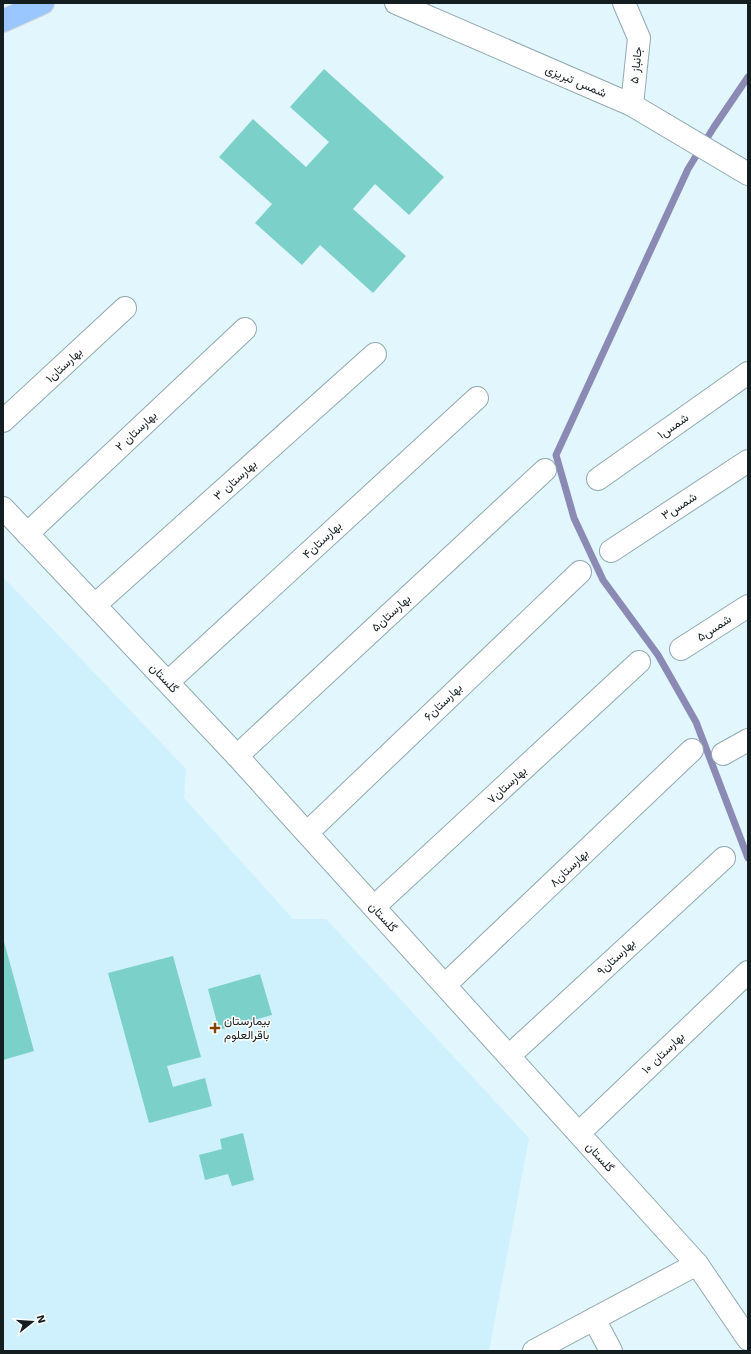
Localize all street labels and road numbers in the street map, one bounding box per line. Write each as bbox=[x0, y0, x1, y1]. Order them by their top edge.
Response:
street label: جانباز ۵ bbox=[627, 46, 646, 84]
street label: شمس تبریزی bbox=[543, 62, 609, 101]
street label: بهارستان۱ bbox=[43, 345, 86, 386]
street label: بهارستان ۲ bbox=[112, 408, 160, 454]
street label: شمس۱ bbox=[655, 410, 692, 442]
street label: بهارستان ۳ bbox=[211, 457, 260, 504]
street label: شمس۳ bbox=[659, 489, 700, 523]
street label: بهارستان۴ bbox=[300, 519, 345, 562]
street label: بهارستان۵ bbox=[369, 591, 414, 635]
street label: شمس۵ bbox=[694, 612, 734, 645]
street label: گلستان bbox=[147, 660, 181, 696]
street label: بهارستان۶ bbox=[421, 681, 465, 724]
street label: بهارستان۷ bbox=[485, 763, 530, 807]
street label: بهارستان۸ bbox=[547, 846, 592, 891]
street label: گلستان bbox=[366, 899, 400, 935]
street label: بهارستان۹ bbox=[594, 936, 639, 979]
street label: بهارستان ۱۰ bbox=[639, 1029, 688, 1077]
street label: گلستان bbox=[583, 1139, 617, 1175]

